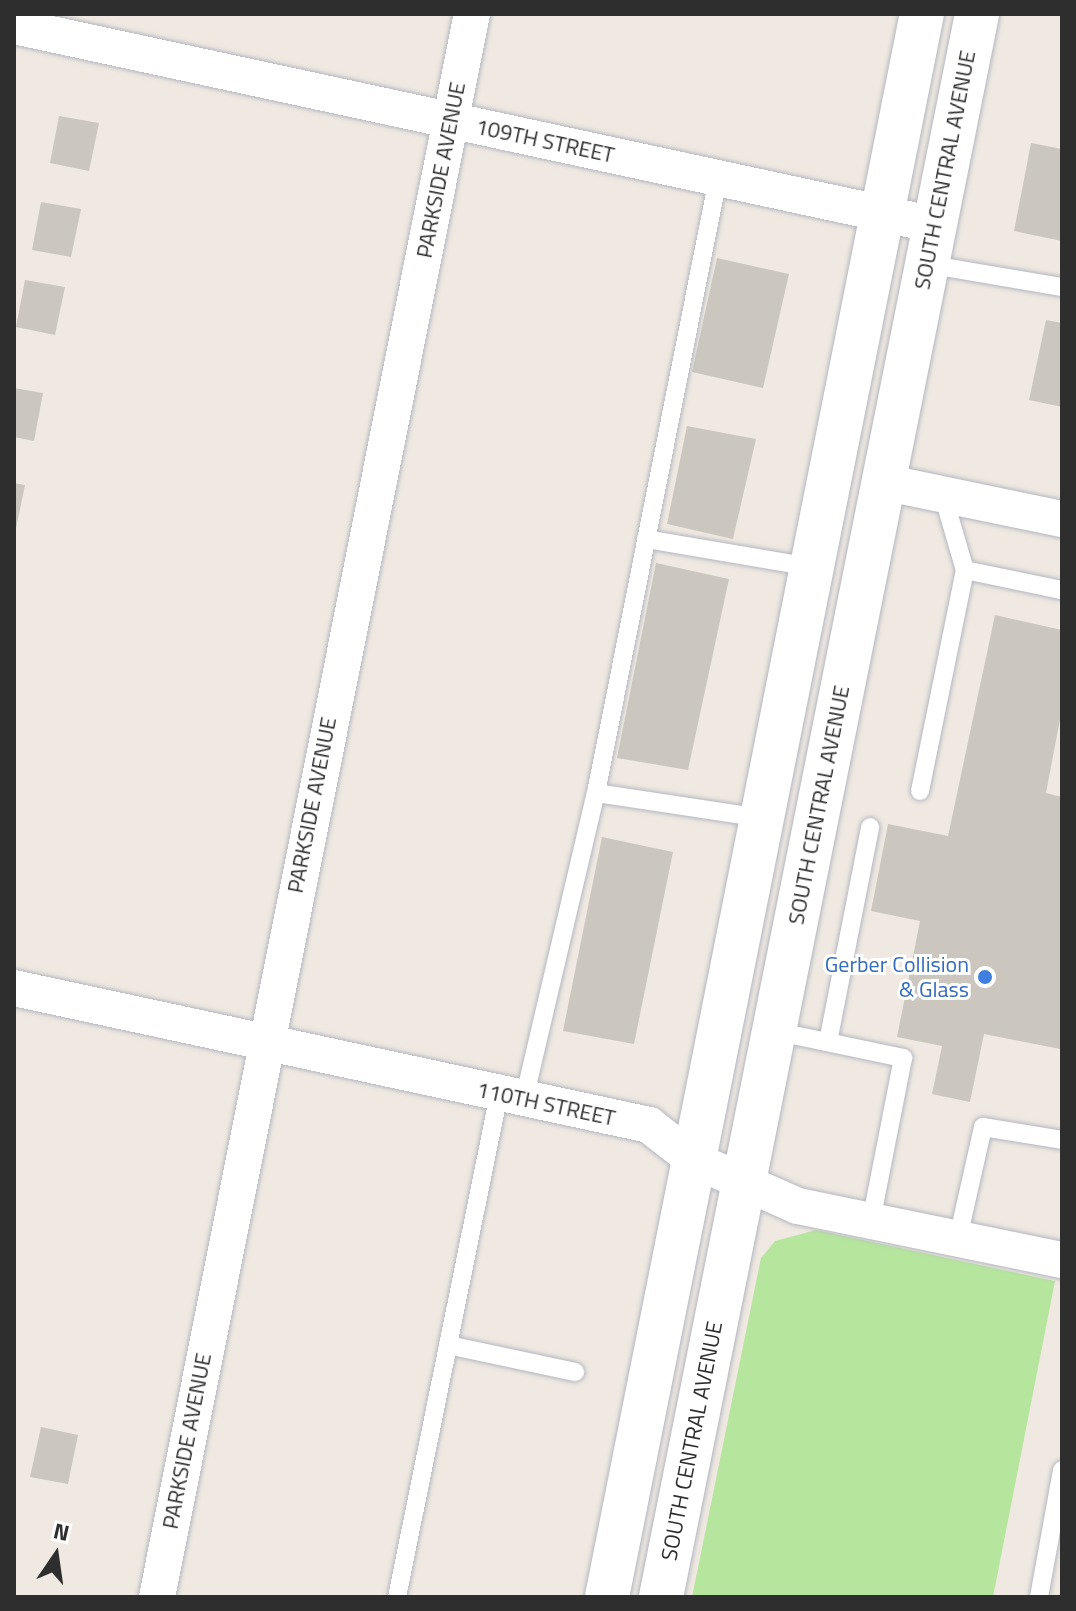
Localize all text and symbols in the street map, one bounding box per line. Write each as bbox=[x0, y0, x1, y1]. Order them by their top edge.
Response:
street label: SOUTH CENTRAL AVENUE bbox=[909, 48, 981, 292]
street label: PARKSIDE AVENUE bbox=[411, 80, 471, 260]
street label: 109TH STREET bbox=[473, 113, 617, 169]
street label: SOUTH CENTRAL AVENUE bbox=[783, 683, 855, 927]
street label: PARKSIDE AVENUE bbox=[282, 715, 342, 895]
place label: Gerber Collision & Glass bbox=[825, 951, 969, 1002]
marker: Gerber Collision & Glass bbox=[976, 968, 994, 986]
street label: 110TH STREET bbox=[474, 1076, 618, 1132]
street label: SOUTH CENTRAL AVENUE bbox=[656, 1319, 728, 1563]
street label: PARKSIDE AVENUE bbox=[157, 1351, 217, 1531]
text: N bbox=[50, 1513, 73, 1550]
north arrow bbox=[16, 1515, 96, 1595]

